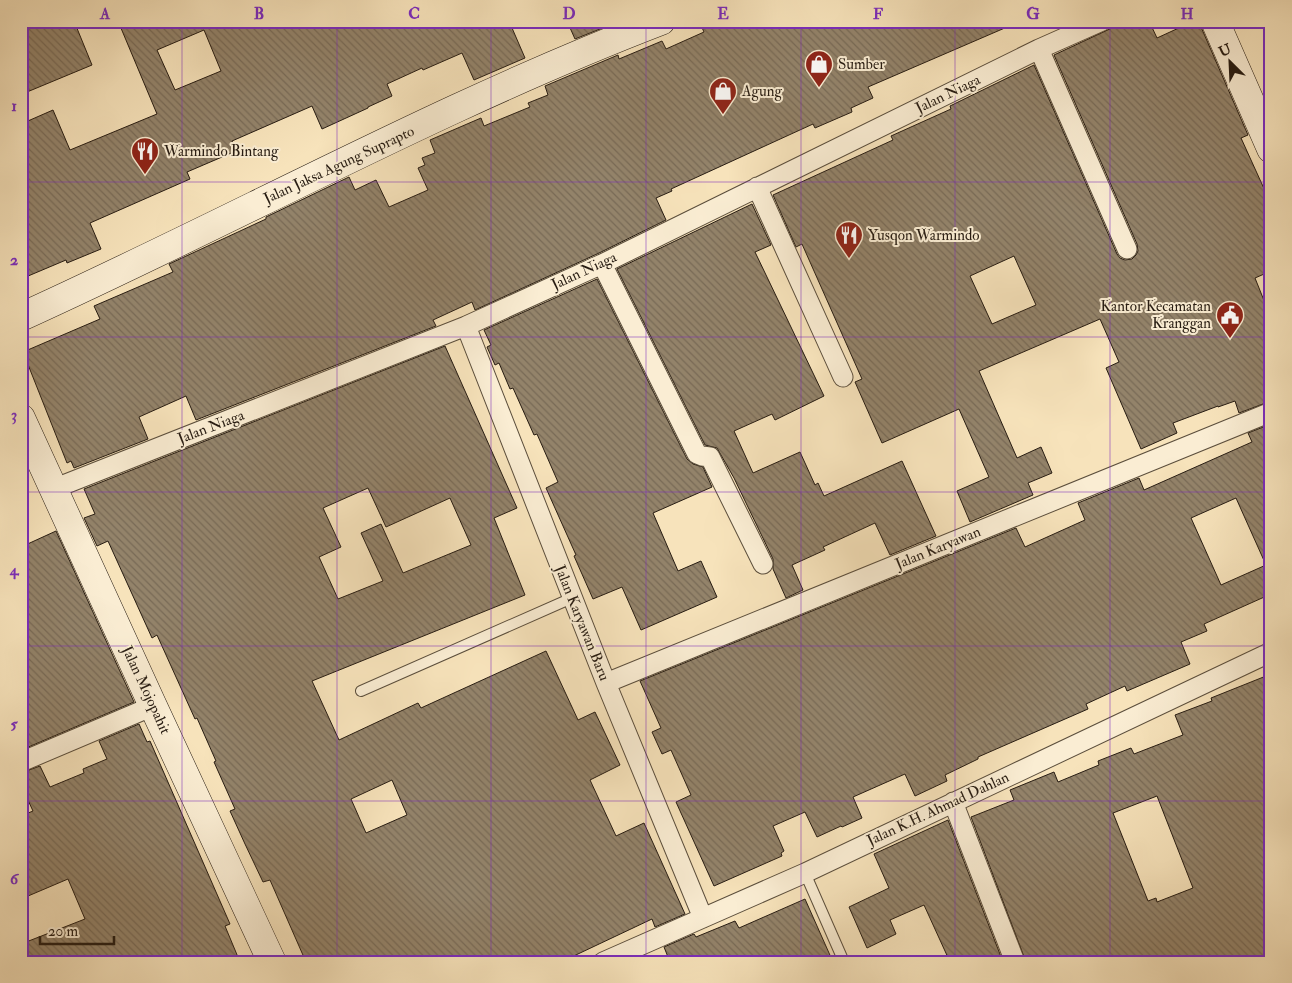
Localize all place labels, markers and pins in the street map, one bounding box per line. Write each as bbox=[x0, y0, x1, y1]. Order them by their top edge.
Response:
shop icon: Sumber bbox=[804, 49, 834, 88]
place label: Sumber bbox=[838, 55, 885, 74]
shop icon: Agung bbox=[708, 76, 738, 115]
place label: Agung bbox=[741, 82, 783, 101]
restaurant icon: Warmindo Bintang bbox=[130, 136, 160, 175]
place label: Warmindo Bintang bbox=[163, 142, 279, 161]
restaurant icon: Yusqon Warmindo bbox=[834, 220, 864, 259]
place label: Yusqon Warmindo bbox=[868, 226, 980, 245]
place label: Kantor Kecamatan Kranggan bbox=[1101, 297, 1211, 333]
public building icon: Kantor Kecamatan Kranggan bbox=[1215, 300, 1245, 339]

